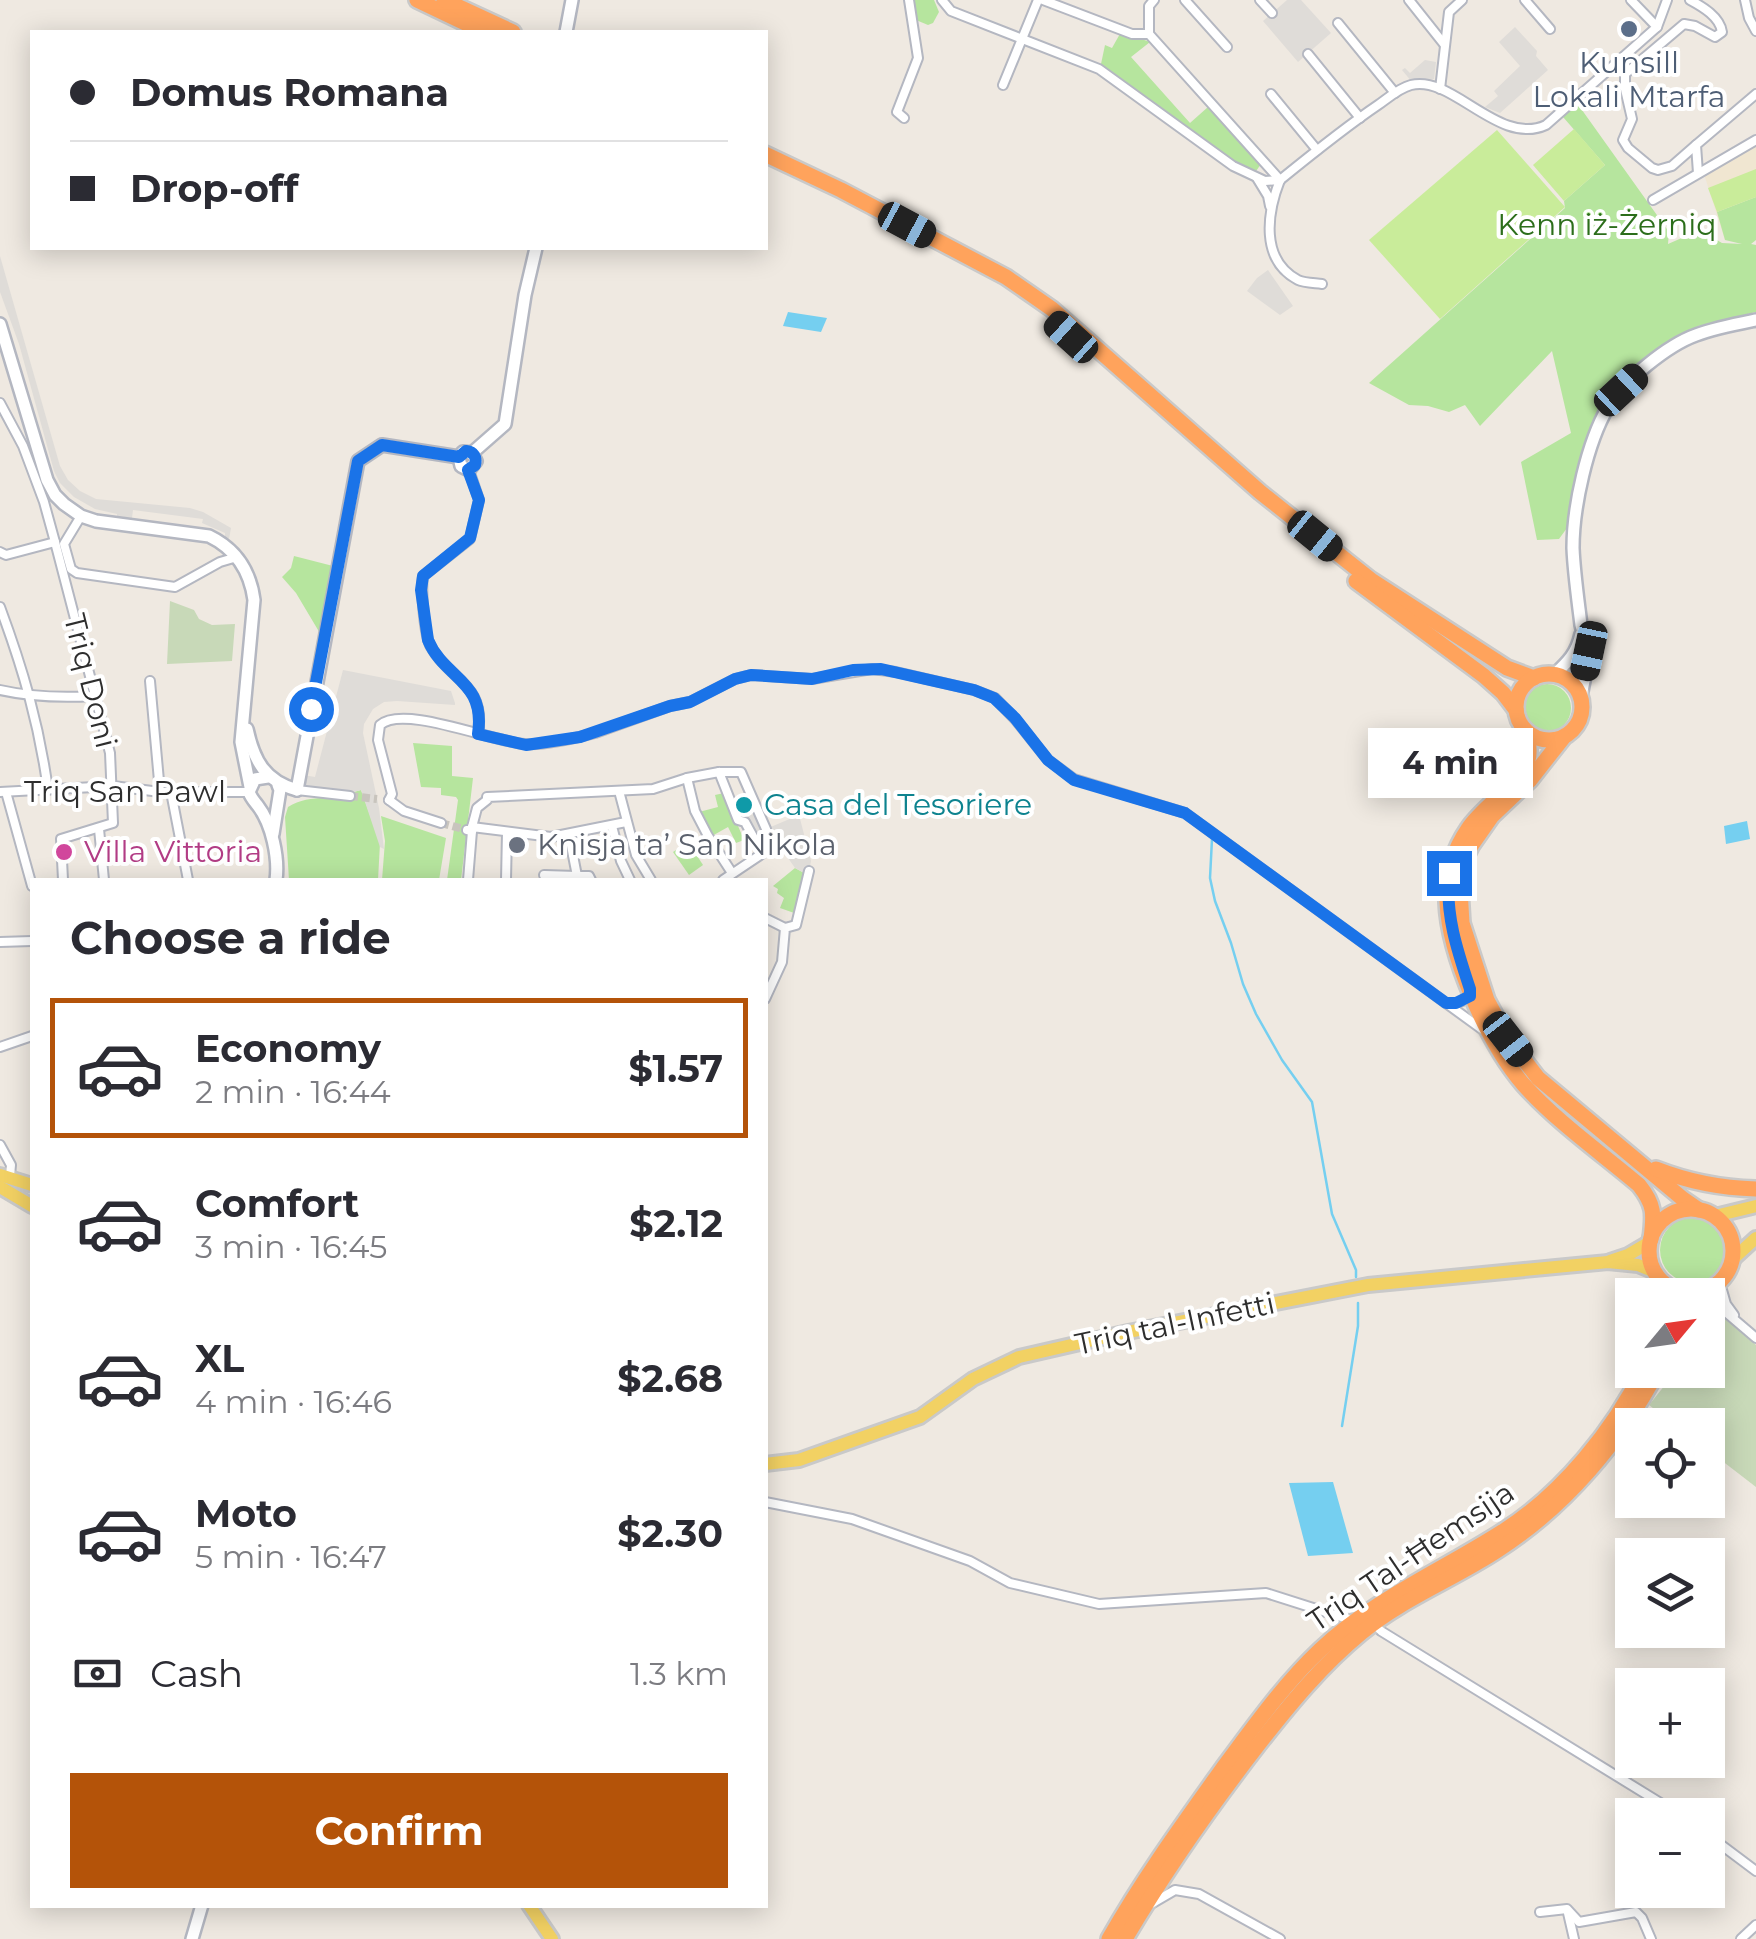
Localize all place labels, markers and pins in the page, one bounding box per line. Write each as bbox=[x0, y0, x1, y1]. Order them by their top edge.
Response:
marker: Kunsill Lokali Mtarfa bbox=[1618, 18, 1640, 40]
place label: Kunsill Lokali Mtarfa bbox=[1532, 44, 1726, 115]
place label: Casa del Tesoriere bbox=[764, 786, 1032, 823]
marker: Casa del Tesoriere bbox=[733, 794, 755, 816]
place label: Knisja ta’ San Nikola bbox=[537, 826, 837, 863]
place label: Villa Vittoria bbox=[84, 833, 262, 870]
marker: Knisja ta’ San Nikola bbox=[506, 834, 528, 856]
marker: Villa Vittoria bbox=[53, 841, 75, 863]

